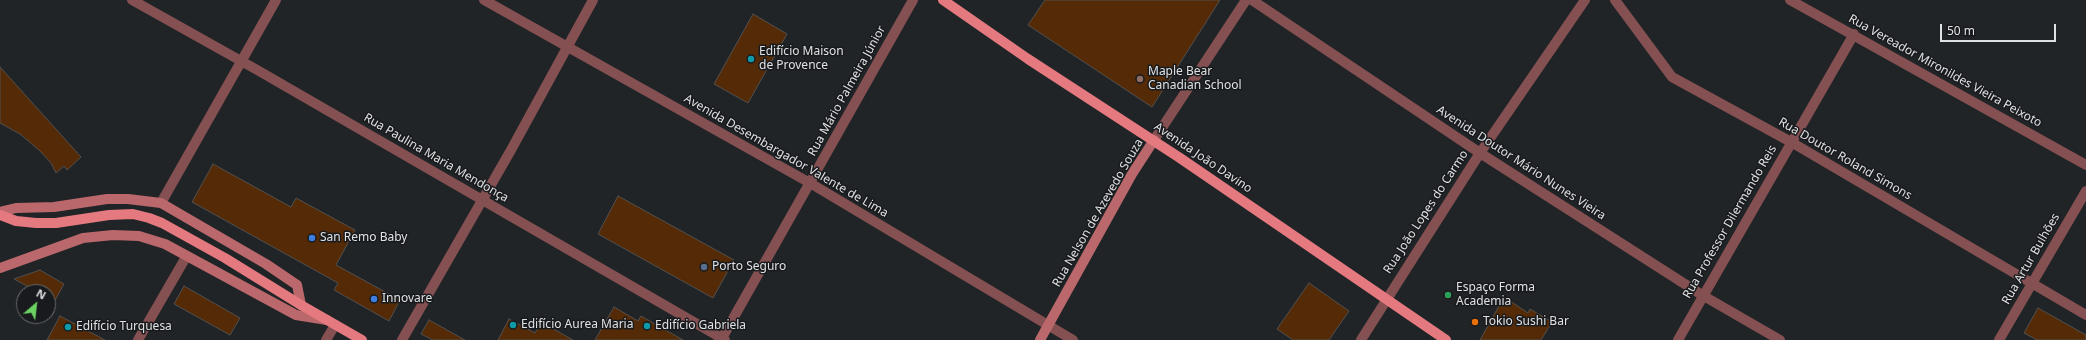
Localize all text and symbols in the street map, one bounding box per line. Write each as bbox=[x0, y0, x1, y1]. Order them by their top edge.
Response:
street label: Rua Vereador Mironildes Vieira Peixoto bbox=[1846, 12, 2044, 130]
scale bar bbox=[1942, 16, 2058, 42]
text: 50 m bbox=[1947, 22, 1975, 39]
street label: Rua Mário Palmeira Júnior bbox=[805, 23, 889, 159]
place label: Edifício Maison de Provence bbox=[759, 45, 844, 73]
marker: Edifício Maison de Provence bbox=[746, 54, 756, 64]
place label: Maple Bear Canadian School bbox=[1148, 65, 1242, 93]
marker: Maple Bear Canadian School bbox=[1135, 74, 1145, 84]
street label: Avenida Desembargador Valente de Lima bbox=[681, 91, 891, 221]
street label: Avenida Doutor Mário Nunes Vieira bbox=[1434, 103, 1608, 223]
street label: Rua Paulina Maria Mendonça bbox=[361, 111, 511, 205]
street label: Rua Doutor Roland Simons bbox=[1776, 115, 1914, 203]
street label: Avenida João Davino bbox=[1151, 120, 1255, 196]
street label: Rua Nelson de Azevedo Souza bbox=[1050, 136, 1146, 290]
street label: Rua Professor Dilermando Reis bbox=[1680, 143, 1780, 301]
street label: Rua João Lopes do Carmo bbox=[1381, 148, 1471, 276]
street label: Rua Artur Bulhões bbox=[1999, 211, 2063, 307]
place label: San Remo Baby bbox=[320, 231, 407, 245]
marker: San Remo Baby bbox=[307, 233, 317, 243]
place label: Porto Seguro bbox=[712, 260, 786, 274]
marker: Porto Seguro bbox=[699, 262, 709, 272]
place label: Espaço Forma Academia bbox=[1456, 281, 1535, 309]
north arrow bbox=[16, 284, 56, 324]
text: N bbox=[34, 285, 49, 303]
marker: Espaço Forma Academia bbox=[1443, 290, 1453, 300]
place label: Innovare bbox=[382, 292, 432, 306]
marker: Innovare bbox=[369, 294, 379, 304]
place label: Tokio Sushi Bar bbox=[1483, 315, 1569, 329]
marker: Tokio Sushi Bar bbox=[1470, 317, 1480, 327]
place label: Edifício Aurea Maria bbox=[521, 318, 633, 332]
place label: Edifício Gabriela bbox=[655, 319, 746, 333]
place label: Edifício Turquesa bbox=[76, 320, 172, 334]
marker: Edifício Aurea Maria bbox=[508, 320, 518, 330]
marker: Edifício Gabriela bbox=[642, 321, 652, 331]
marker: Edifício Turquesa bbox=[63, 322, 73, 332]

